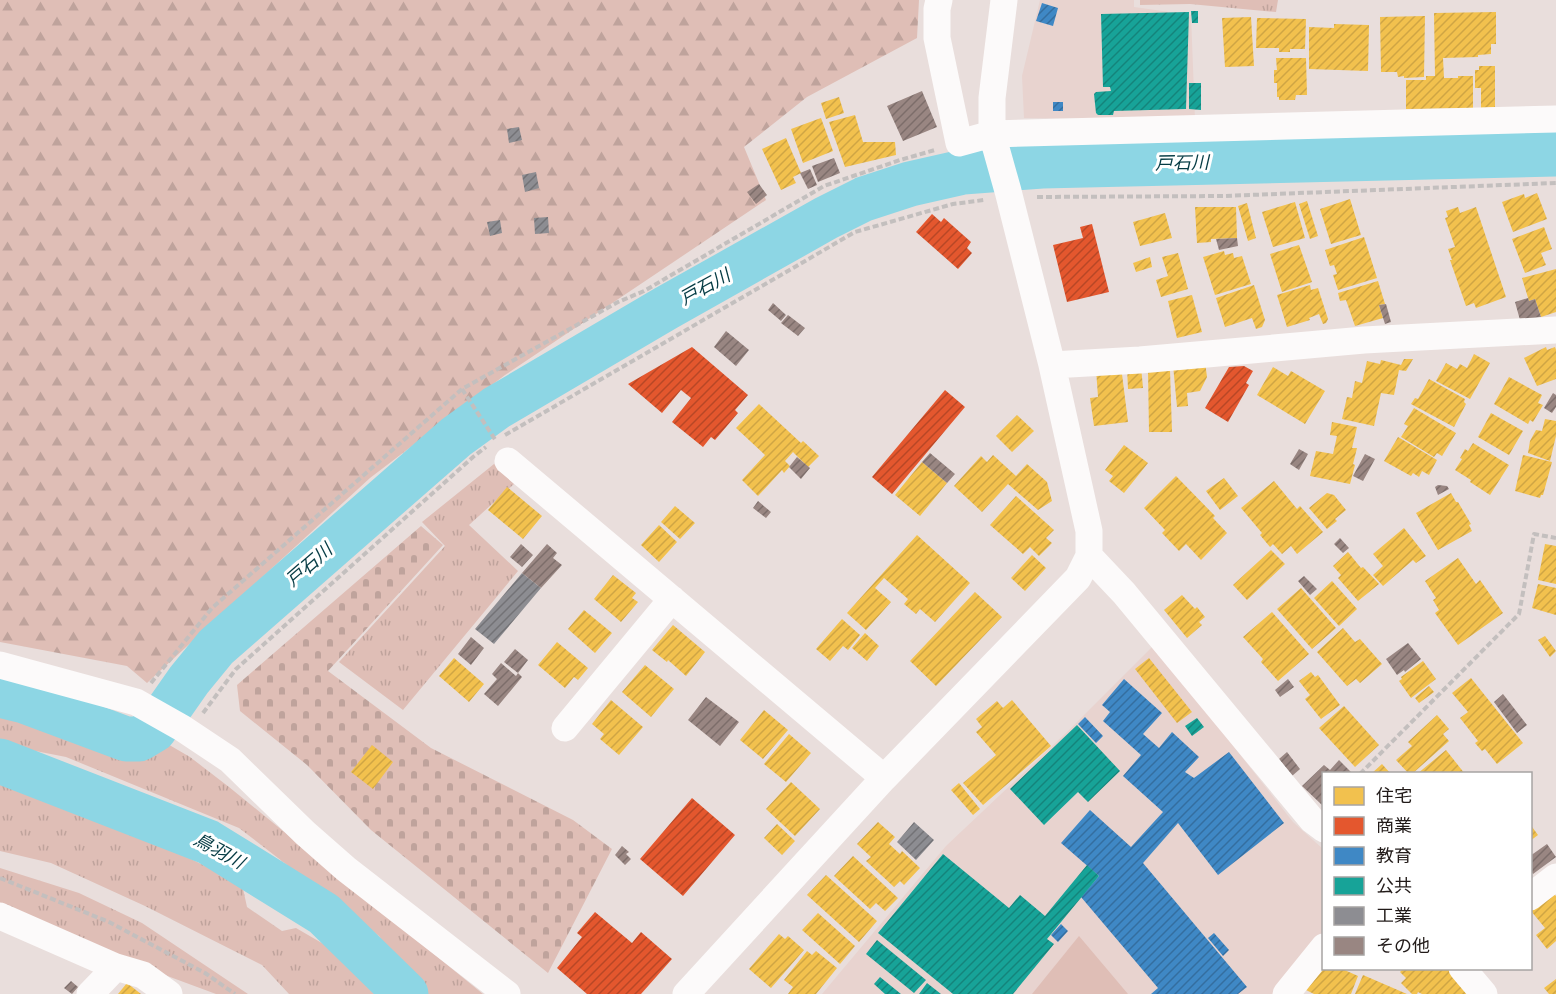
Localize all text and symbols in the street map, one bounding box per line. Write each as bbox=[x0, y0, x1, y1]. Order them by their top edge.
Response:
water label: 戸石川 bbox=[1155, 148, 1211, 176]
water label: 戸石川 bbox=[675, 261, 737, 311]
water label: 戸石川 bbox=[279, 535, 339, 593]
legend bbox=[1322, 772, 1532, 970]
text: 住宅 bbox=[1376, 782, 1412, 809]
text: 商業 bbox=[1376, 812, 1412, 839]
water label: 鳥羽川 bbox=[189, 826, 251, 876]
text: 教育 bbox=[1376, 842, 1412, 869]
text: 公共 bbox=[1376, 872, 1412, 899]
text: 工業 bbox=[1376, 902, 1412, 929]
text: その他 bbox=[1376, 932, 1430, 959]

